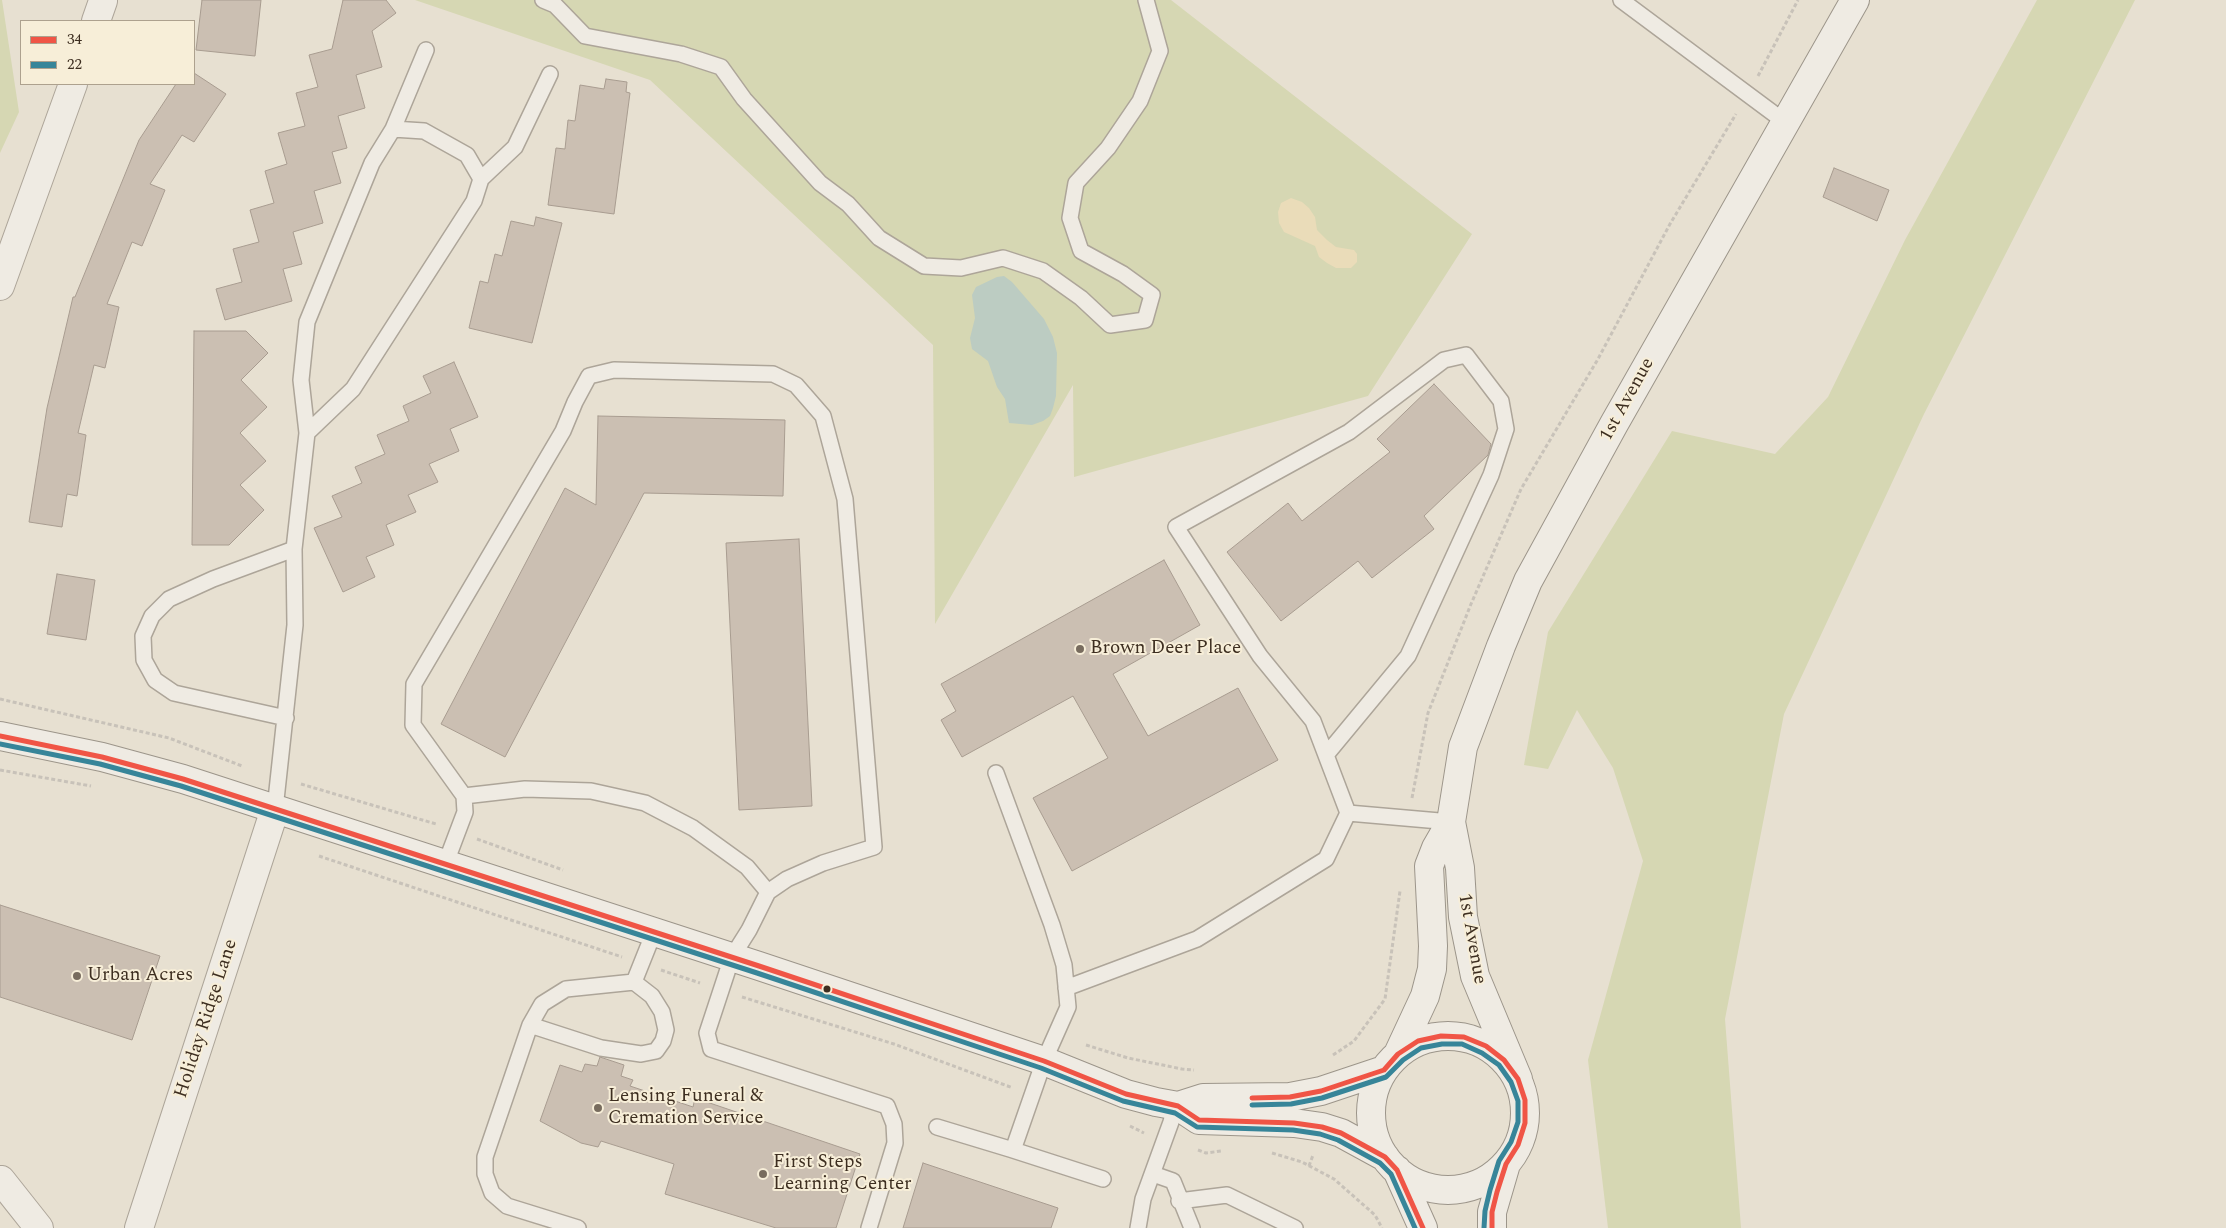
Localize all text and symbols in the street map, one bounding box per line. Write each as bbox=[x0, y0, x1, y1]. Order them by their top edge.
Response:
legend bbox=[20, 20, 195, 85]
text: 34 bbox=[67, 28, 82, 51]
text: 22 bbox=[67, 53, 82, 76]
street label: 1st Avenue bbox=[1596, 354, 1660, 446]
place label: Brown Deer Place bbox=[1090, 638, 1241, 660]
marker: Brown Deer Place bbox=[1074, 643, 1086, 655]
street label: 1st Avenue bbox=[1452, 892, 1490, 986]
street label: Holiday Ridge Lane bbox=[171, 937, 243, 1101]
place label: Urban Acres bbox=[87, 965, 193, 987]
marker: Urban Acres bbox=[71, 970, 83, 982]
unlabelled marker bbox=[822, 984, 832, 994]
place label: Lensing Funeral & Cremation Service bbox=[608, 1086, 763, 1130]
marker: Lensing Funeral & Cremation Service bbox=[592, 1102, 604, 1114]
place label: First Steps Learning Center bbox=[773, 1152, 912, 1196]
marker: First Steps Learning Center bbox=[757, 1168, 769, 1180]

